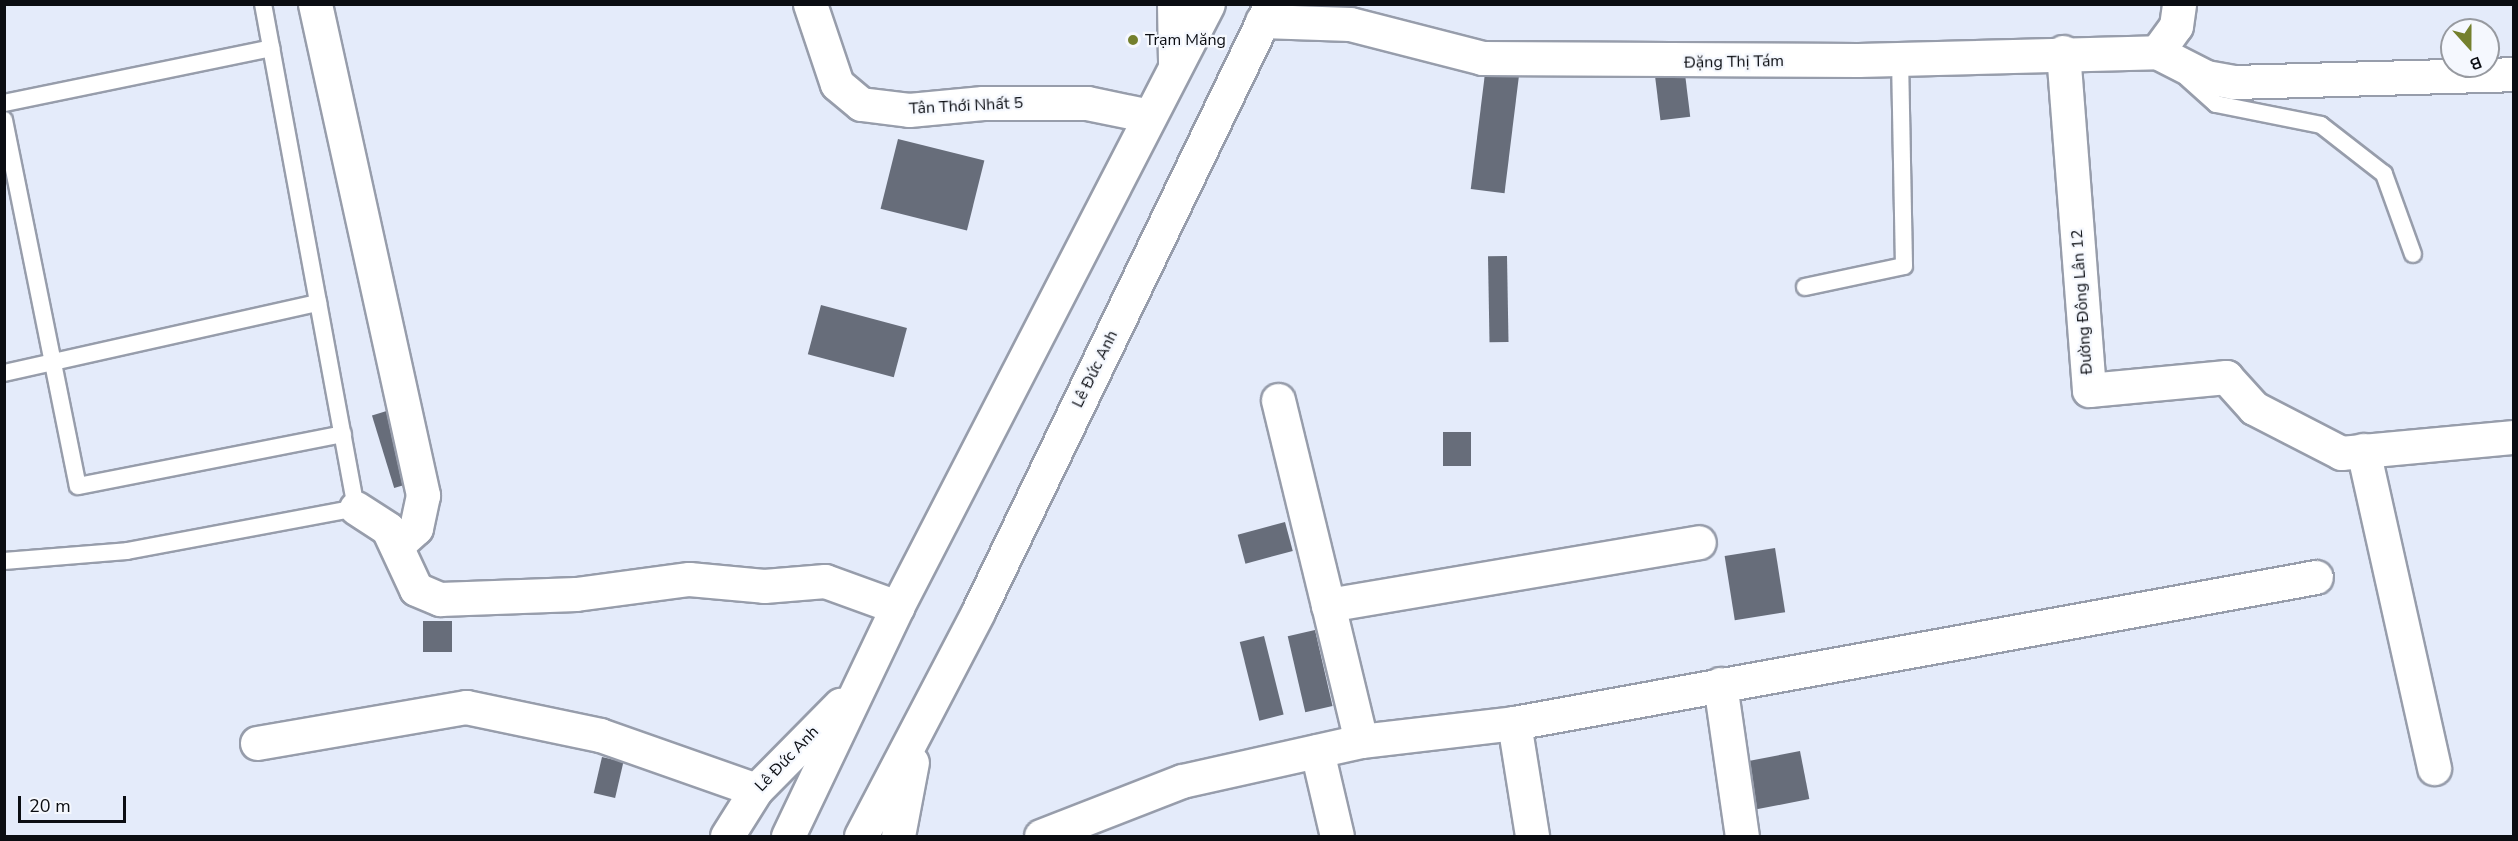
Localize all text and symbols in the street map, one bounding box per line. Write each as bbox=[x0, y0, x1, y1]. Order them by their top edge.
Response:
north arrow bbox=[2440, 18, 2500, 78]
place label: Trạm Măng bbox=[1145, 30, 1226, 50]
marker: Trạm Măng bbox=[1126, 33, 1140, 47]
text: B bbox=[2467, 51, 2485, 75]
street label: Đặng Thị Tám bbox=[1684, 52, 1784, 72]
street label: Tân Thới Nhất 5 bbox=[908, 93, 1024, 119]
street label: Đường Đông Lân 12 bbox=[2067, 229, 2097, 375]
street label: Lê Đức Anh bbox=[1068, 327, 1122, 411]
street label: Lê Đức Anh bbox=[751, 722, 823, 796]
scale bar bbox=[21, 784, 129, 822]
text: 20 m bbox=[29, 794, 71, 818]

